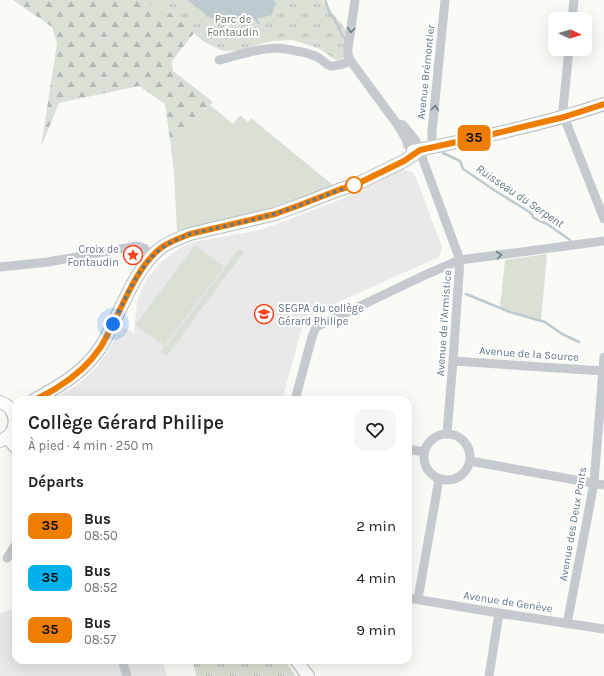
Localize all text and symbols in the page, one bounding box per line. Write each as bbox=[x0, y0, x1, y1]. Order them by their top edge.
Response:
north arrow bbox=[548, 12, 592, 56]
map controls bbox=[548, 12, 592, 56]
park label: Parc de Fontaudin bbox=[207, 13, 259, 39]
street label: Avenue Brémontier bbox=[415, 24, 437, 120]
one-way arrow bbox=[347, 27, 356, 33]
one-way arrow bbox=[430, 105, 439, 111]
line badge: 35 bbox=[456, 125, 492, 151]
text: 35 bbox=[466, 129, 482, 146]
water label: Ruisseau du Serpent bbox=[474, 161, 567, 231]
unlabelled marker bbox=[345, 176, 363, 194]
place label: Croix de Fontaudin bbox=[68, 243, 119, 269]
place icon: Croix de Fontaudin bbox=[122, 244, 144, 266]
one-way arrow bbox=[496, 251, 502, 260]
street label: Avenue de l'Armistice bbox=[434, 269, 454, 377]
place label: SEGPA du collège Gérard Philipe bbox=[278, 302, 364, 328]
school or university icon: SEGPA du collège Gérard Philipe bbox=[253, 303, 275, 325]
your location bbox=[103, 314, 123, 334]
street label: Avenue de la Source bbox=[479, 344, 580, 364]
button: heart bbox=[354, 409, 396, 451]
text: Collège Gérard Philipe bbox=[28, 412, 224, 434]
text: À pied · 4 min · 250 m bbox=[28, 438, 153, 453]
street label: Avenue des Deux Ponts bbox=[557, 466, 589, 582]
text: Départs bbox=[28, 473, 84, 491]
text: Bus bbox=[84, 510, 111, 528]
text: 35 bbox=[42, 517, 58, 534]
text: 2 min bbox=[356, 517, 396, 535]
text: 08:50 bbox=[84, 528, 118, 543]
text: Bus bbox=[84, 562, 111, 580]
text: 35 bbox=[42, 569, 58, 586]
text: 4 min bbox=[357, 569, 396, 587]
text: 08:52 bbox=[84, 580, 118, 595]
street label: Avenue de Genève bbox=[463, 589, 554, 615]
text: Bus bbox=[84, 614, 111, 632]
text: 35 bbox=[42, 621, 58, 638]
text: 9 min bbox=[356, 621, 396, 639]
text: 08:57 bbox=[84, 632, 116, 647]

